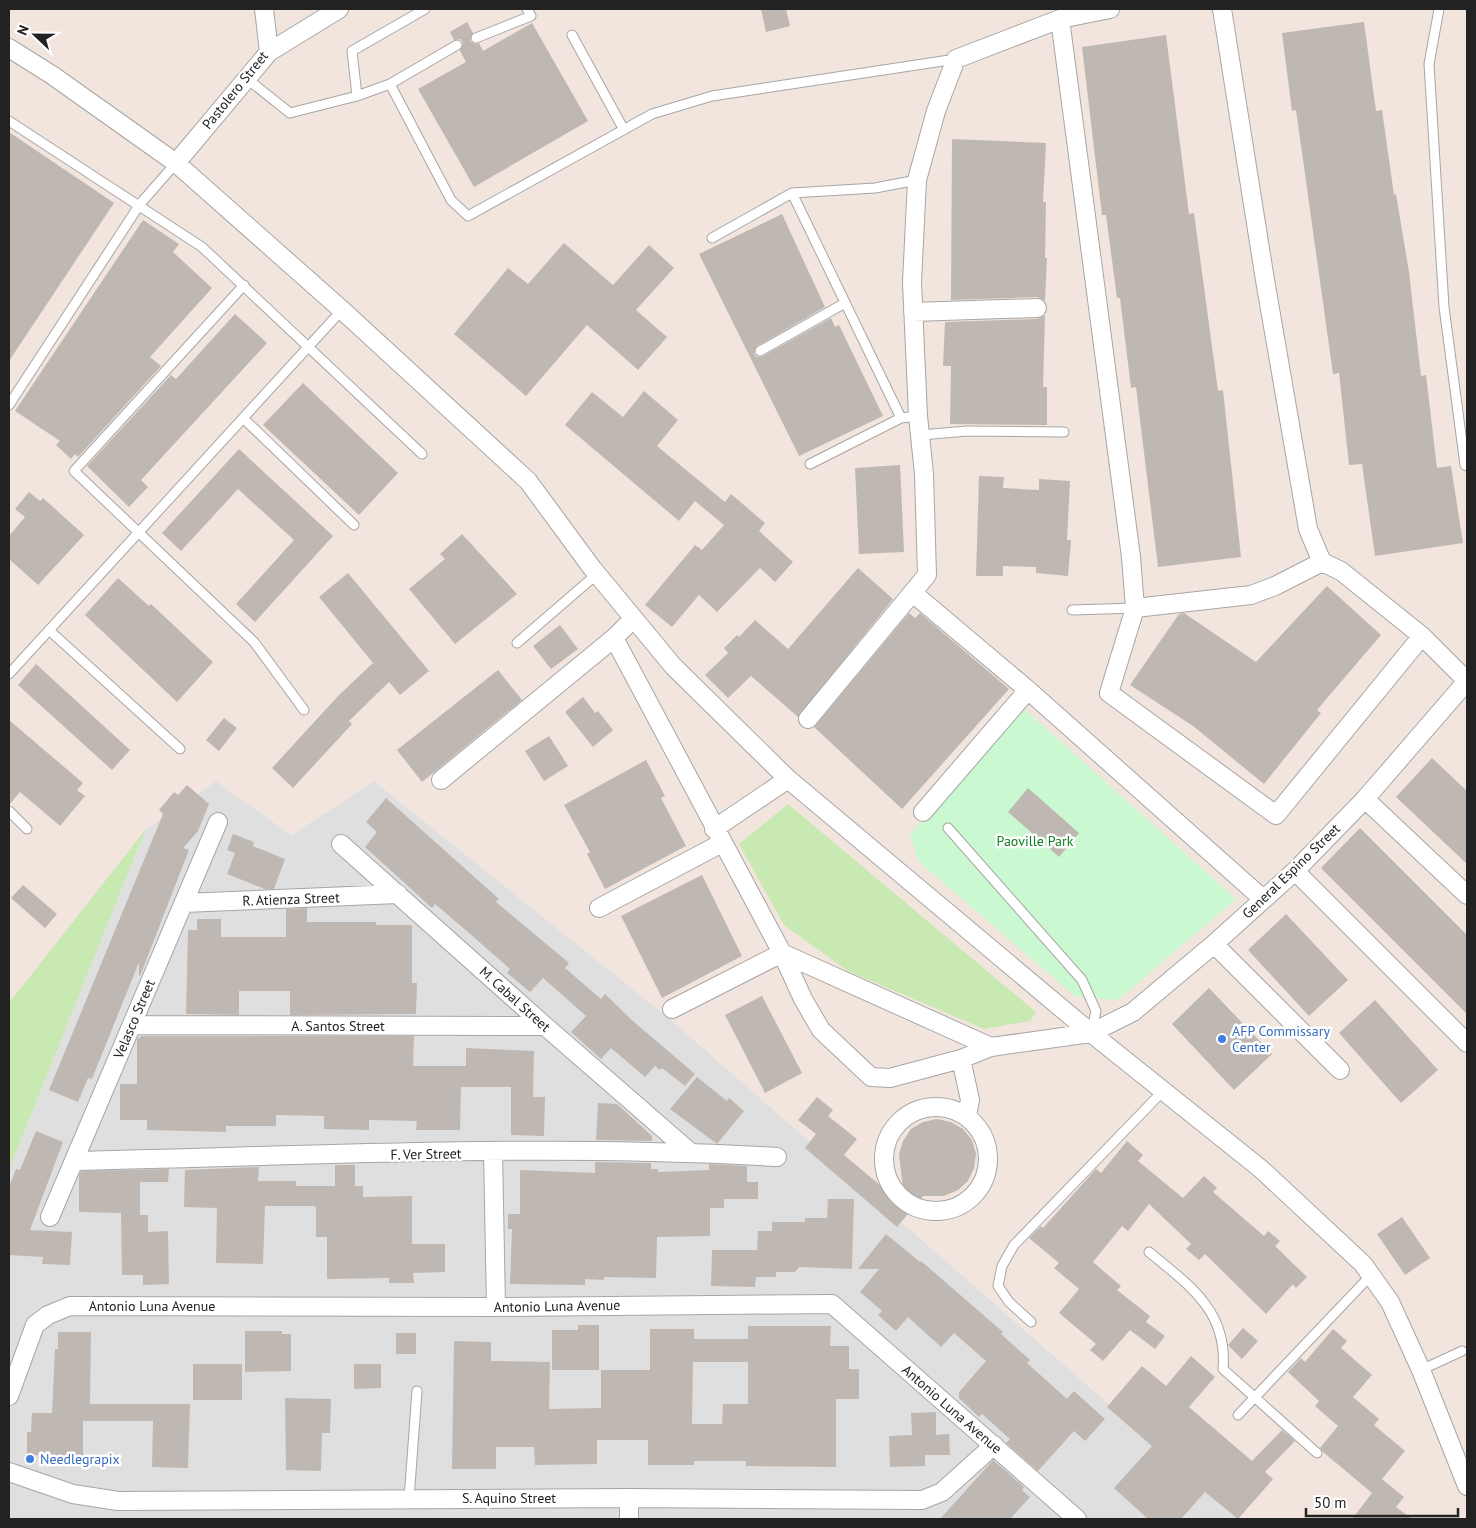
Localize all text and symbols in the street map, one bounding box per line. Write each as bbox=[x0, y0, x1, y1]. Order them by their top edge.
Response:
north arrow bbox=[10, 10, 60, 60]
text: N bbox=[13, 22, 33, 38]
street label: Pastolero Street bbox=[198, 47, 272, 133]
street label: General Espino Street bbox=[1238, 819, 1344, 922]
park label: Paoville Park bbox=[997, 832, 1074, 850]
street label: R. Atienza Street bbox=[242, 888, 340, 910]
street label: M. Cabal Street bbox=[476, 962, 554, 1036]
street label: Velasco Street bbox=[109, 977, 159, 1062]
street label: A. Santos Street bbox=[291, 1017, 385, 1035]
place label: AFP Commissary Center bbox=[1232, 1022, 1330, 1056]
marker: AFP Commissary Center bbox=[1216, 1033, 1228, 1045]
street label: F. Ver Street bbox=[390, 1144, 462, 1164]
street label: Antonio Luna Avenue bbox=[493, 1296, 621, 1316]
street label: Antonio Luna Avenue bbox=[89, 1297, 215, 1315]
street label: Antonio Luna Avenue bbox=[898, 1361, 1006, 1457]
place label: Needlegrapix bbox=[40, 1450, 120, 1468]
marker: Needlegrapix bbox=[24, 1453, 36, 1465]
scale bar bbox=[1306, 1486, 1458, 1518]
street label: S. Aquino Street bbox=[462, 1489, 556, 1507]
text: 50 m bbox=[1314, 1493, 1347, 1512]

